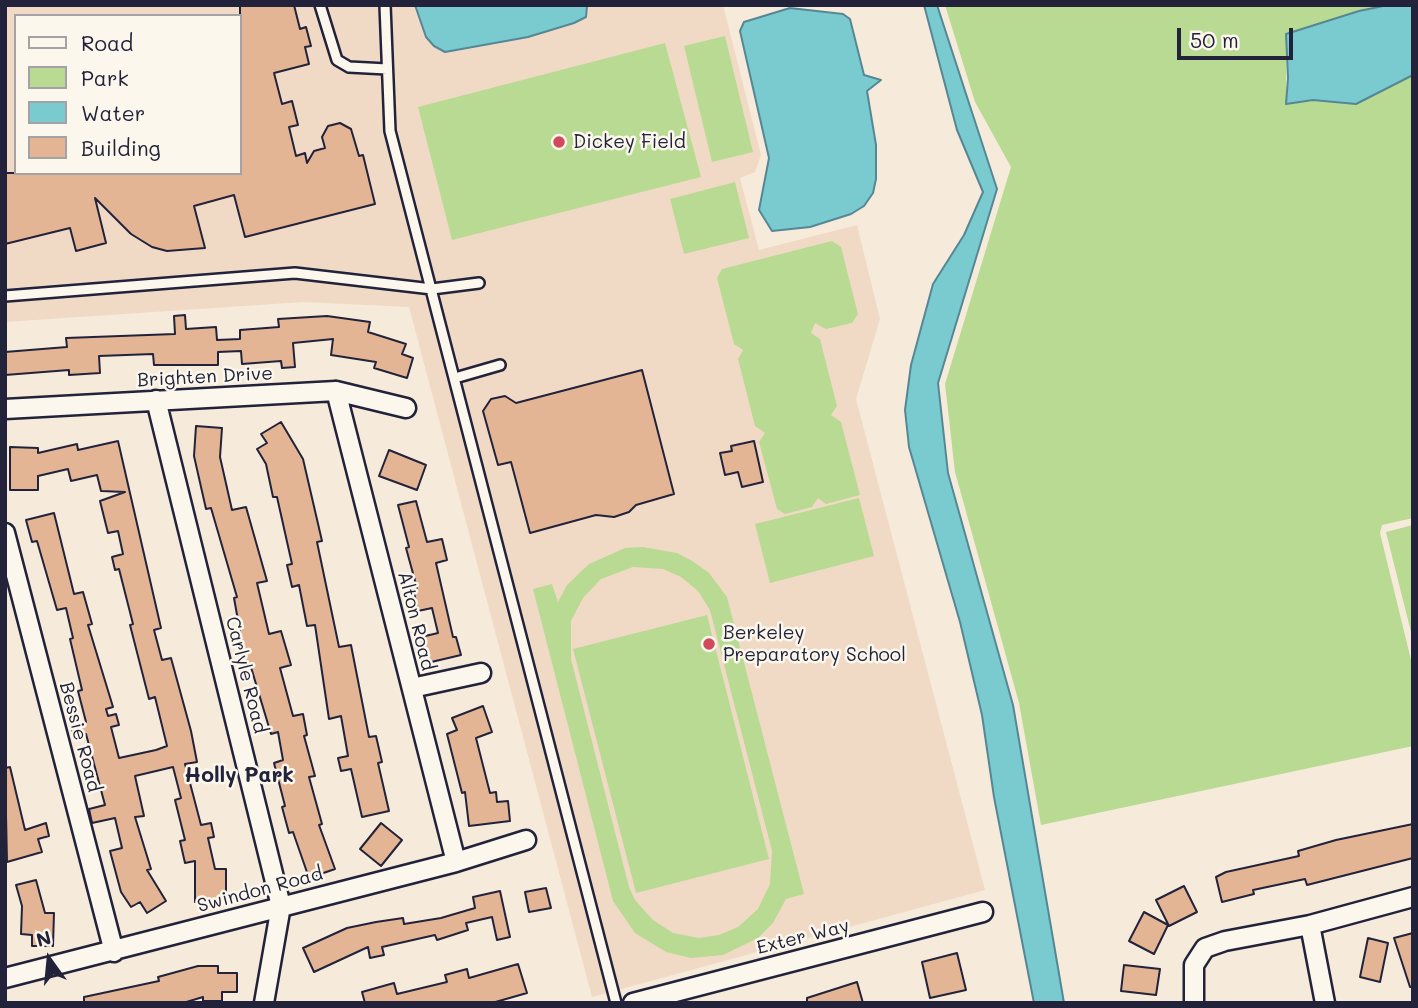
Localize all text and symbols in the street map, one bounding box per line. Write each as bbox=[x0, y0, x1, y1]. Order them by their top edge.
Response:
legend bbox=[14, 14, 242, 175]
scale bar bbox=[1180, 14, 1296, 58]
text: 50 m bbox=[1190, 26, 1239, 53]
text: Road bbox=[81, 29, 133, 56]
text: Park bbox=[81, 64, 129, 91]
text: Water bbox=[81, 99, 145, 126]
place label: Dickey Field bbox=[573, 131, 686, 153]
text: Building bbox=[81, 134, 161, 161]
marker: Dickey Field bbox=[551, 134, 567, 150]
street label: Brighten Drive bbox=[137, 362, 273, 392]
street label: Alton Road bbox=[393, 569, 439, 673]
street label: Carlyle Road bbox=[220, 614, 272, 736]
place label: Berkeley Preparatory School bbox=[723, 622, 906, 666]
marker: Berkeley Preparatory School bbox=[701, 636, 717, 652]
street label: Bessie Road bbox=[54, 679, 106, 795]
district label: Holly Park bbox=[184, 763, 294, 789]
street label: Swindon Road bbox=[195, 862, 325, 918]
street label: Exter Way bbox=[754, 914, 852, 960]
north arrow bbox=[14, 924, 84, 994]
text: N bbox=[33, 924, 54, 952]

